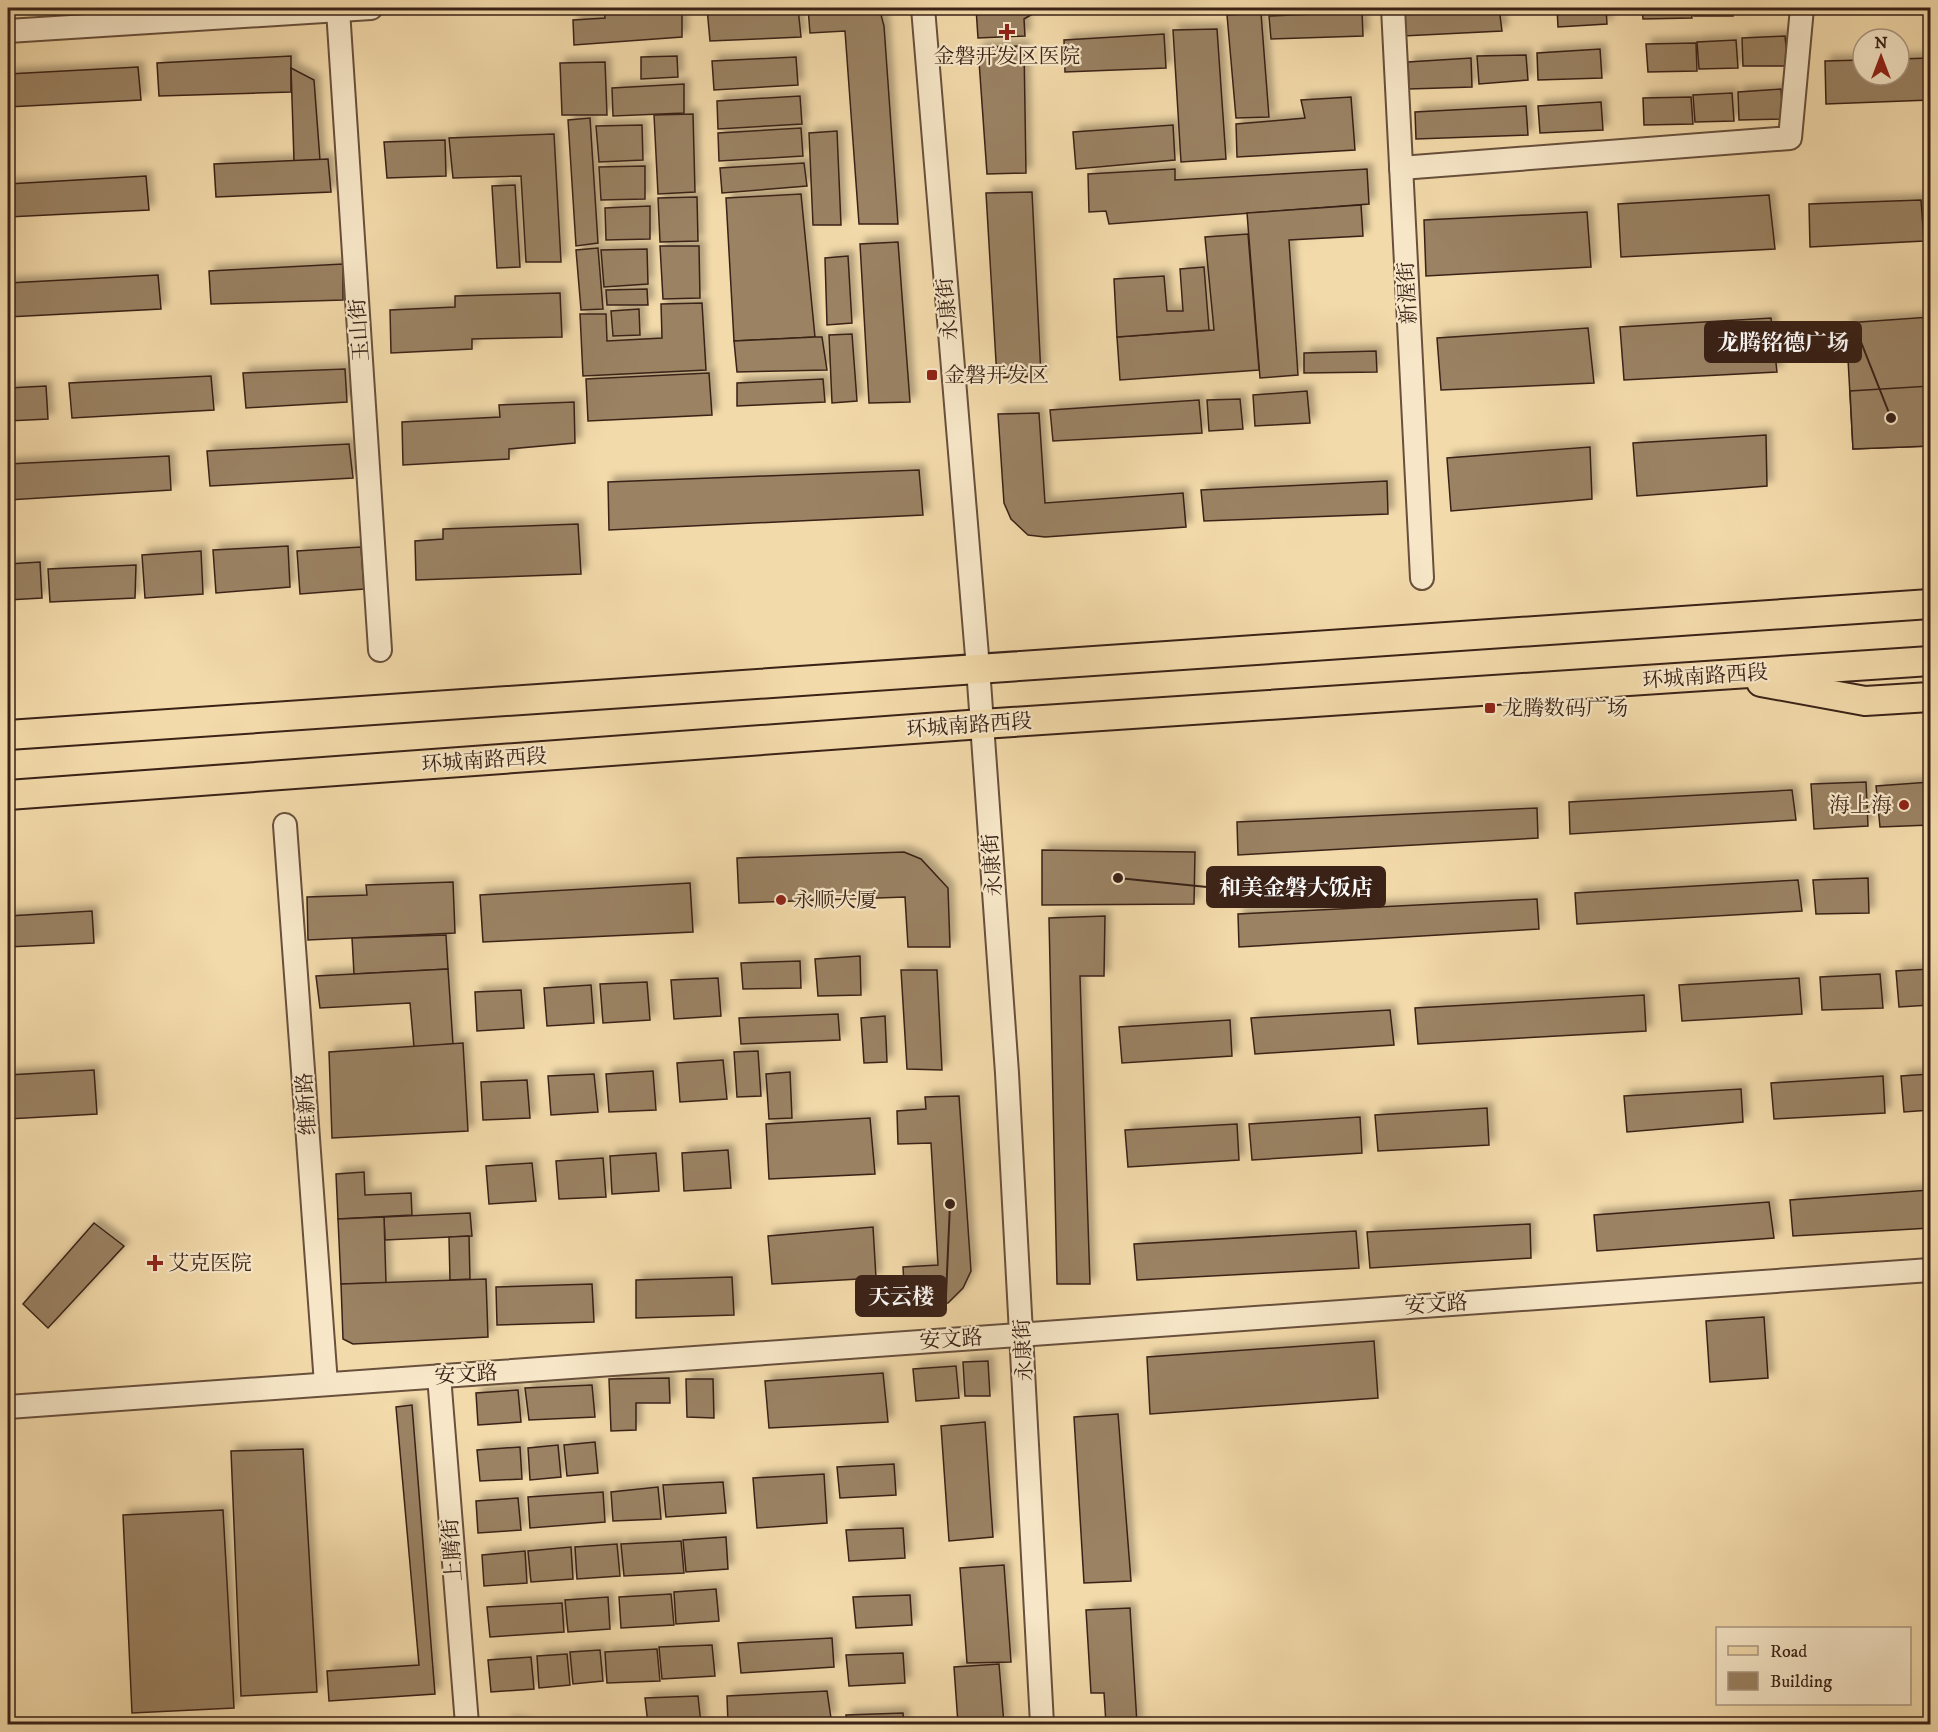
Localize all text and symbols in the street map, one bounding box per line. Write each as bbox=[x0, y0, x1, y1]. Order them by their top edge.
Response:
marker: 金磐开发区医院 bbox=[998, 23, 1016, 41]
north arrow bbox=[1851, 27, 1911, 87]
text: N bbox=[1874, 33, 1888, 53]
place label: 金磐开发区医院 bbox=[934, 44, 1081, 70]
street label: 新渥街 bbox=[1393, 261, 1423, 325]
street label: 永康街 bbox=[932, 276, 964, 341]
street label: 玉山街 bbox=[345, 298, 375, 362]
callout: 龙腾铭德广场 bbox=[1705, 322, 1861, 362]
text: 龙腾铭德广场 bbox=[1717, 330, 1849, 357]
place label: 金磐开发区 bbox=[944, 363, 1049, 389]
marker: 金磐开发区 bbox=[925, 368, 939, 382]
street label: 环城南路西段 bbox=[1641, 660, 1769, 694]
place label: 龙腾数码广场 bbox=[1502, 696, 1628, 722]
marker: 龙腾数码广场 bbox=[1483, 701, 1497, 715]
street label: 环城南路西段 bbox=[905, 709, 1033, 743]
street label: 环城南路西段 bbox=[420, 744, 548, 778]
place label: 海上海 bbox=[1829, 793, 1892, 819]
marker: 海上海 bbox=[1897, 798, 1911, 812]
street label: 永康街 bbox=[978, 833, 1008, 897]
callout: 和美金磐大饭店 bbox=[1207, 867, 1385, 907]
text: 和美金磐大饭店 bbox=[1219, 875, 1373, 902]
place label: 永顺大厦 bbox=[793, 888, 877, 914]
marker: 永顺大厦 bbox=[774, 893, 788, 907]
street label: 维新路 bbox=[292, 1072, 322, 1136]
place label: 艾克医院 bbox=[168, 1251, 252, 1277]
marker: 艾克医院 bbox=[146, 1254, 164, 1272]
callout: 天云楼 bbox=[856, 1276, 946, 1316]
text: 天云楼 bbox=[868, 1284, 934, 1311]
street label: 安文路 bbox=[1404, 1290, 1468, 1320]
street label: 永康街 bbox=[1009, 1318, 1039, 1382]
street label: 安文路 bbox=[919, 1325, 983, 1355]
street label: 安文路 bbox=[434, 1360, 498, 1390]
street label: 上腾街 bbox=[438, 1518, 468, 1582]
legend bbox=[1716, 1627, 1911, 1705]
text: Road bbox=[1770, 1641, 1807, 1663]
text: Building bbox=[1770, 1671, 1832, 1693]

